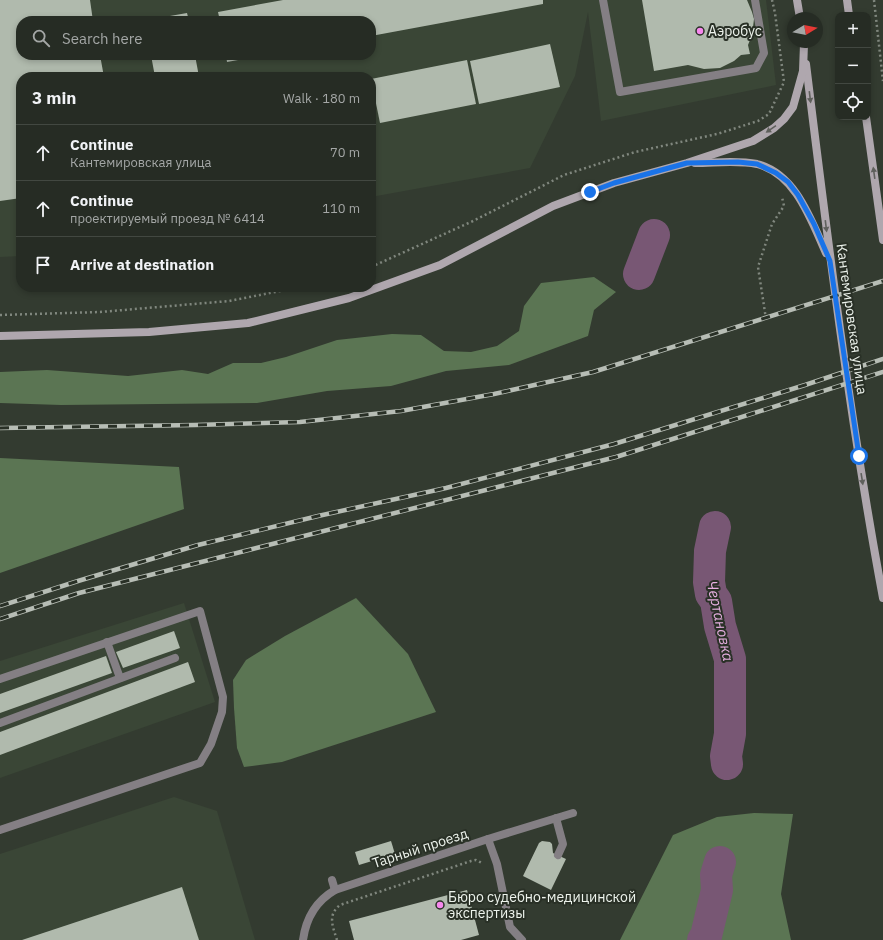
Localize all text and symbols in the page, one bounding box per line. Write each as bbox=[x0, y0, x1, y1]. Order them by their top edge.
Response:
north arrow bbox=[787, 12, 823, 48]
map controls bbox=[835, 12, 871, 120]
button: + bbox=[835, 12, 871, 48]
search box bbox=[16, 16, 376, 60]
place label: Аэробус bbox=[708, 22, 762, 40]
marker: Аэробус bbox=[695, 26, 705, 36]
icon: search bbox=[30, 27, 52, 49]
text: Search here bbox=[62, 29, 142, 48]
button: − bbox=[835, 48, 871, 84]
button: locate bbox=[835, 84, 871, 120]
text: 3 min bbox=[32, 87, 76, 109]
text: Walk · 180 m bbox=[283, 90, 360, 107]
one-way arrow bbox=[807, 91, 813, 103]
one-way arrow bbox=[766, 125, 777, 133]
text: Continue bbox=[70, 135, 134, 154]
icon: ahead bbox=[32, 142, 54, 164]
text: 70 m bbox=[330, 144, 360, 161]
text: Кантемировская улица bbox=[70, 154, 212, 171]
one-way arrow bbox=[871, 167, 877, 179]
route end bbox=[581, 183, 599, 201]
text: Continue bbox=[70, 191, 134, 210]
icon: ahead bbox=[32, 198, 54, 220]
text: 110 m bbox=[322, 200, 360, 217]
text: проектируемый проезд № 6414 bbox=[70, 210, 265, 227]
one-way arrow bbox=[822, 220, 829, 232]
street label: Кантемировская улица bbox=[832, 242, 872, 396]
icon: arrive bbox=[32, 254, 54, 276]
text: Arrive at destination bbox=[70, 255, 214, 274]
route start bbox=[850, 447, 868, 465]
one-way arrow bbox=[859, 473, 865, 485]
water label: Чертановка bbox=[703, 579, 738, 663]
street label: Тарный проезд bbox=[370, 824, 470, 872]
place label: Бюро судебно-медицинской экспертизы bbox=[448, 888, 636, 922]
marker: Бюро судебно-медицинской экспертизы bbox=[435, 900, 445, 910]

